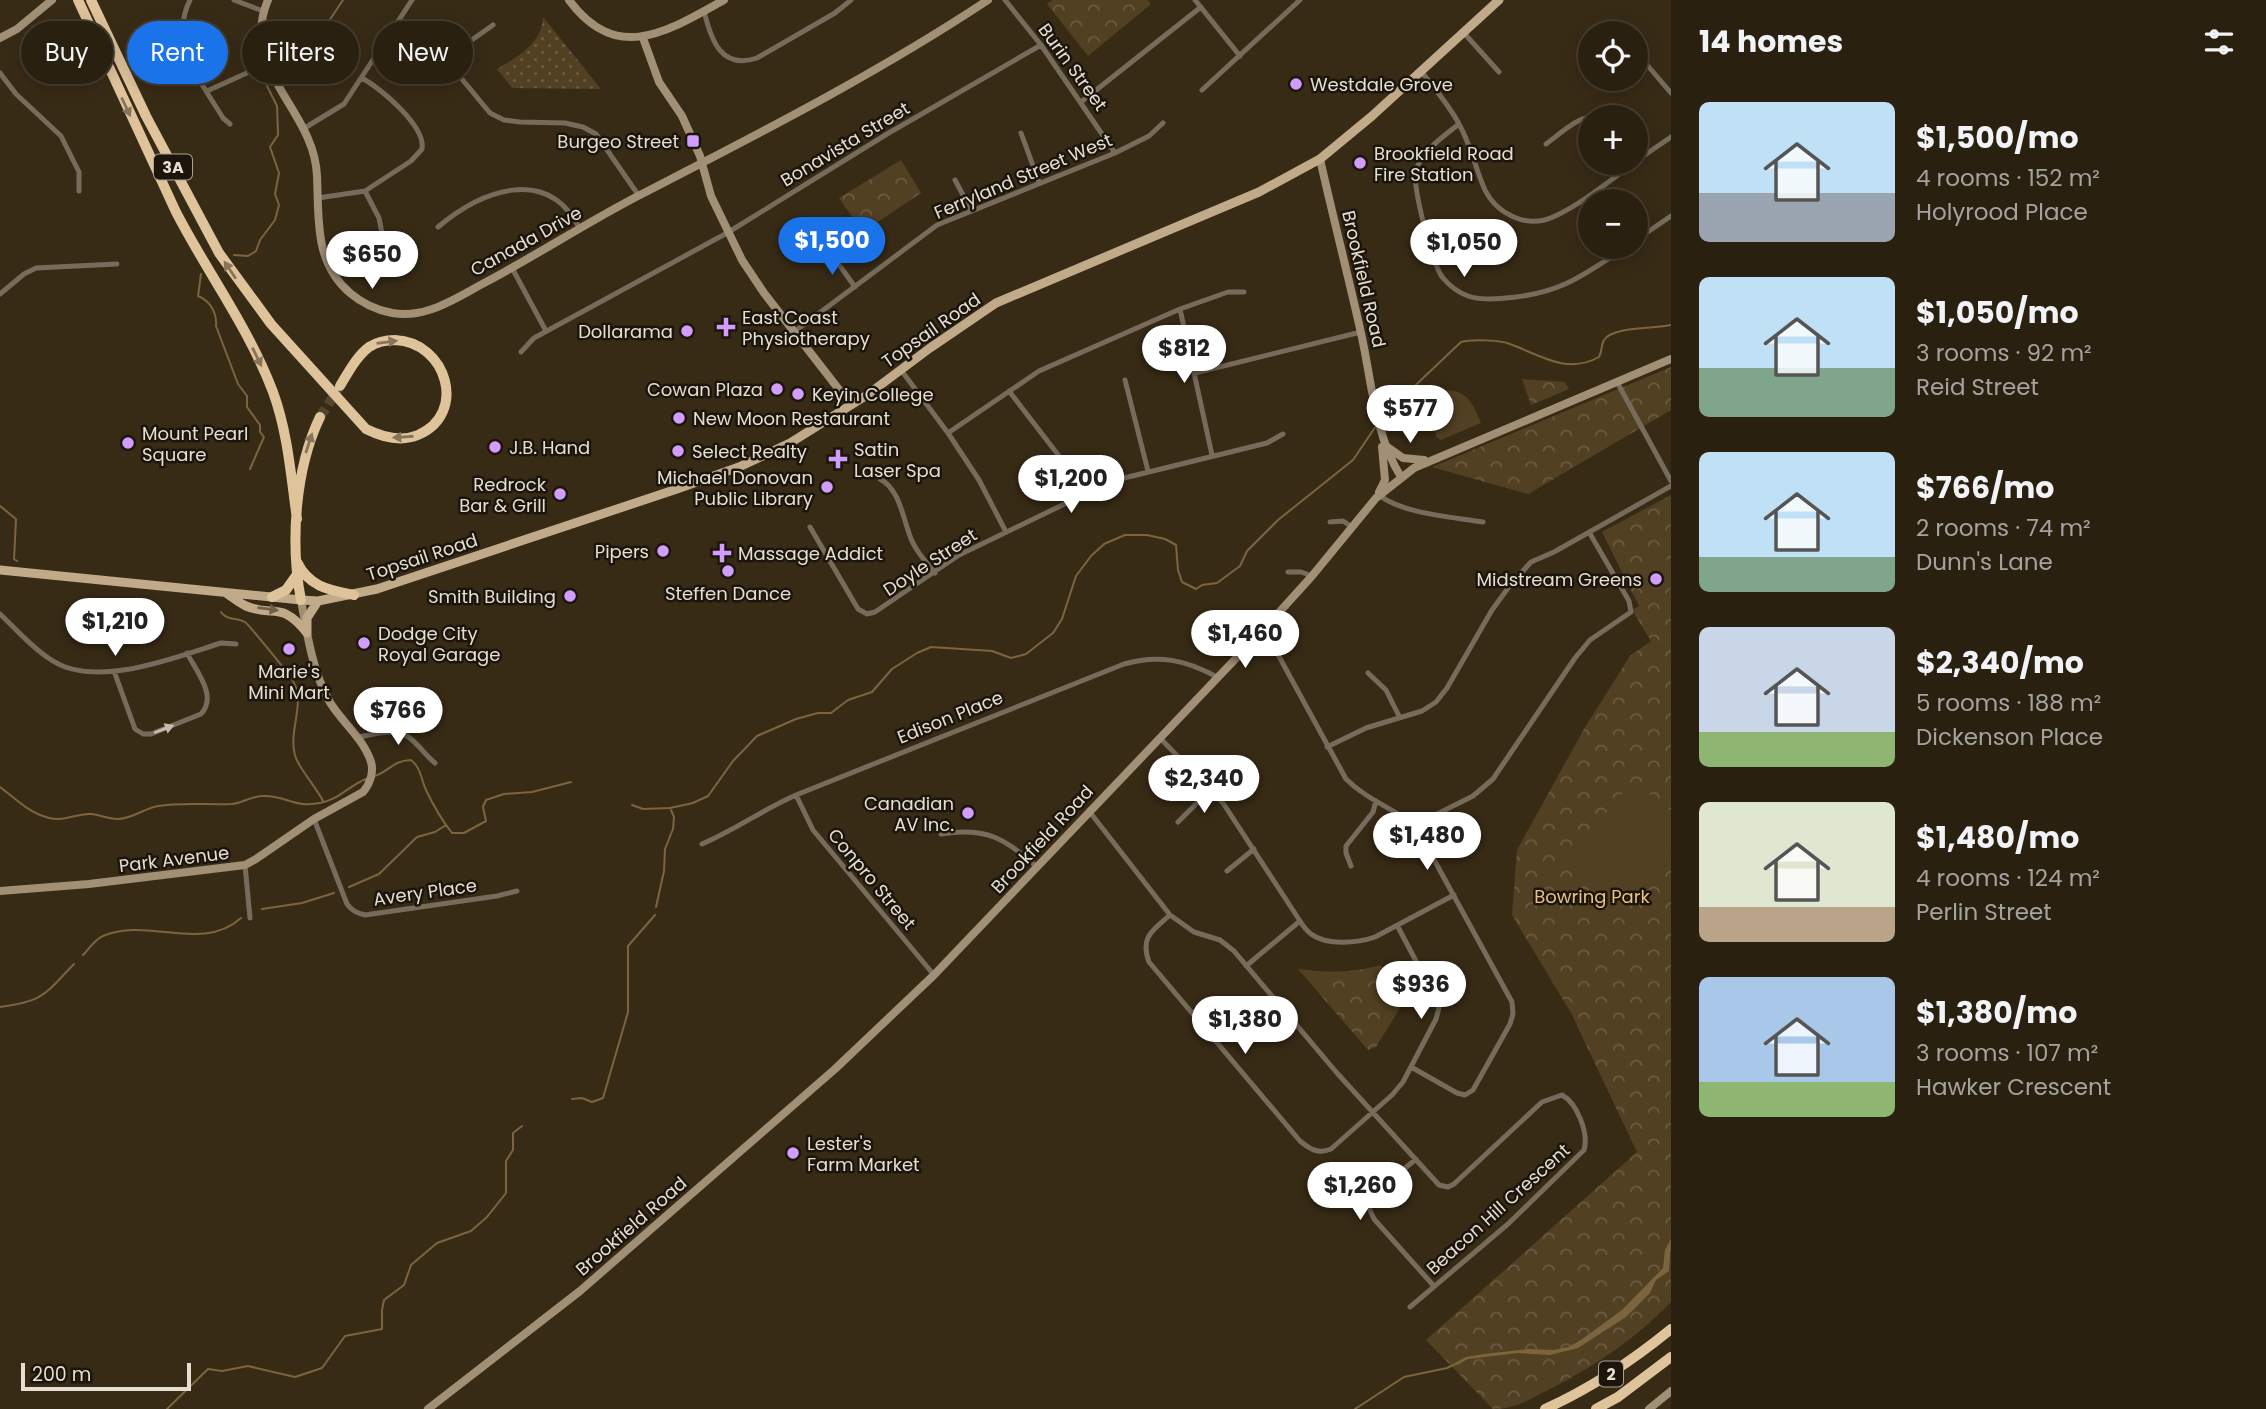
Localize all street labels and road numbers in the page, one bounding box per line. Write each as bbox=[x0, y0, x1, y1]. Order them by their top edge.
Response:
street label: Burin Street bbox=[1033, 18, 1113, 116]
street label: Bonavista Street bbox=[776, 96, 914, 192]
street label: Ferryland Street West bbox=[930, 127, 1116, 225]
road number: 3A bbox=[154, 154, 192, 180]
street label: Canada Drive bbox=[466, 200, 586, 282]
street label: Brookfield Road bbox=[1336, 208, 1392, 350]
street label: Topsail Road bbox=[877, 287, 985, 373]
street label: Doyle Street bbox=[878, 522, 982, 602]
street label: Topsail Road bbox=[363, 527, 481, 587]
street label: Edison Place bbox=[893, 684, 1007, 750]
street label: Brookfield Road bbox=[985, 779, 1099, 899]
street label: Conpro Street bbox=[822, 823, 922, 935]
street label: Park Avenue bbox=[117, 840, 231, 878]
street label: Avery Place bbox=[372, 872, 478, 912]
street label: Beacon Hill Crescent bbox=[1421, 1138, 1575, 1280]
street label: Brookfield Road bbox=[570, 1171, 692, 1281]
road number: 2 bbox=[1599, 1362, 1623, 1386]

